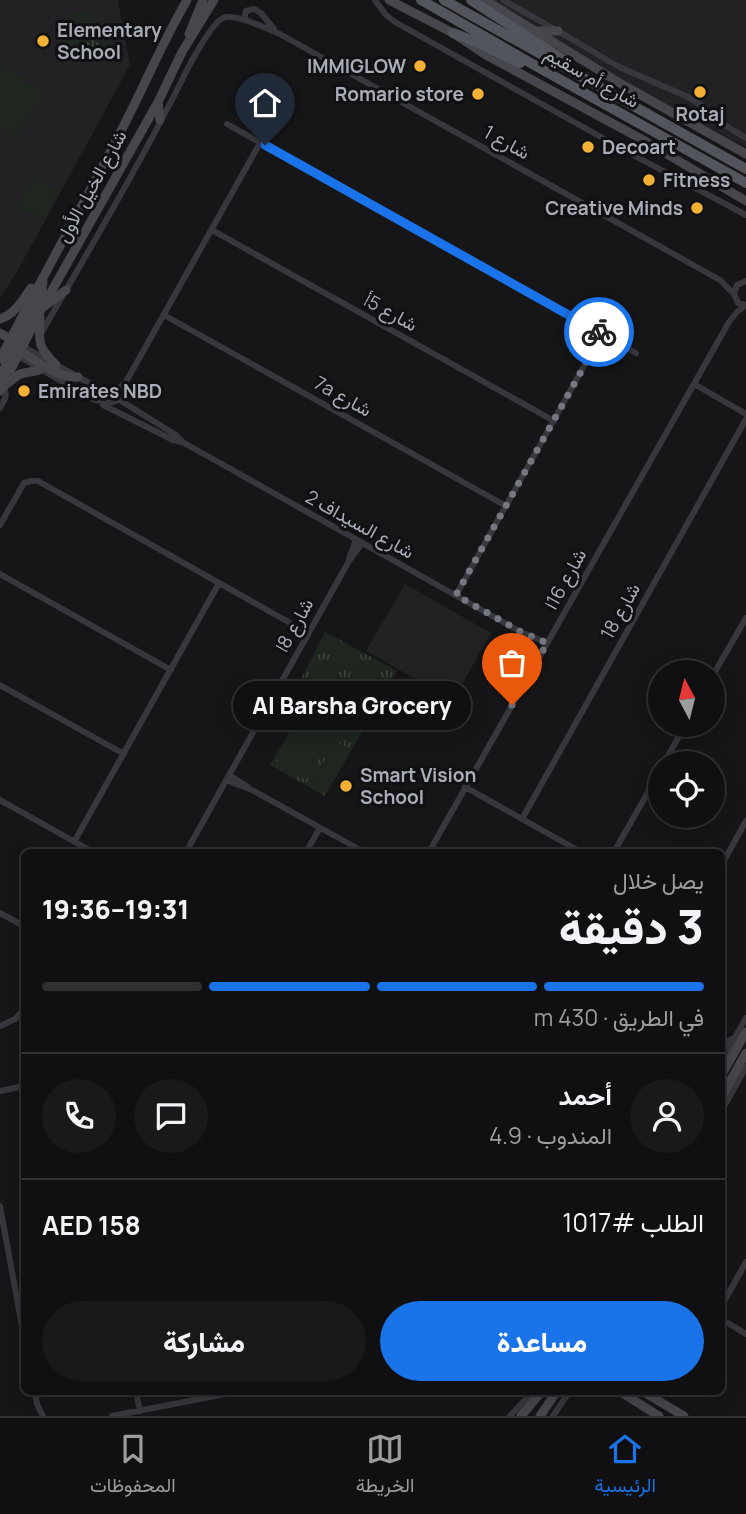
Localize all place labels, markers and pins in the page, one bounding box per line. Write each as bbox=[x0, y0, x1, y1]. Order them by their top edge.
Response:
place label: Elementary School bbox=[57, 17, 162, 65]
marker: Elementary School bbox=[35, 33, 51, 49]
place label: IMMIGLOW bbox=[307, 53, 406, 79]
marker: IMMIGLOW bbox=[412, 58, 428, 74]
pin bbox=[235, 73, 295, 145]
place label: Romario store bbox=[335, 81, 464, 107]
marker: Rotaj bbox=[692, 84, 708, 100]
marker: Romario store bbox=[470, 86, 486, 102]
place label: Rotaj bbox=[676, 101, 724, 127]
place label: Decoart bbox=[602, 134, 676, 160]
marker: Decoart bbox=[580, 139, 596, 155]
place label: Fitness bbox=[663, 167, 730, 193]
marker: Fitness bbox=[641, 172, 657, 188]
place label: Creative Minds bbox=[545, 195, 683, 221]
marker: Creative Minds bbox=[689, 200, 705, 216]
place label: Emirates NBD bbox=[38, 378, 162, 404]
marker: Emirates NBD bbox=[16, 383, 32, 399]
pin bbox=[482, 633, 542, 705]
callout: Al Barsha Grocery bbox=[232, 680, 470, 730]
place label: Smart Vision School bbox=[360, 762, 477, 810]
marker: Smart Vision School bbox=[338, 778, 354, 794]

